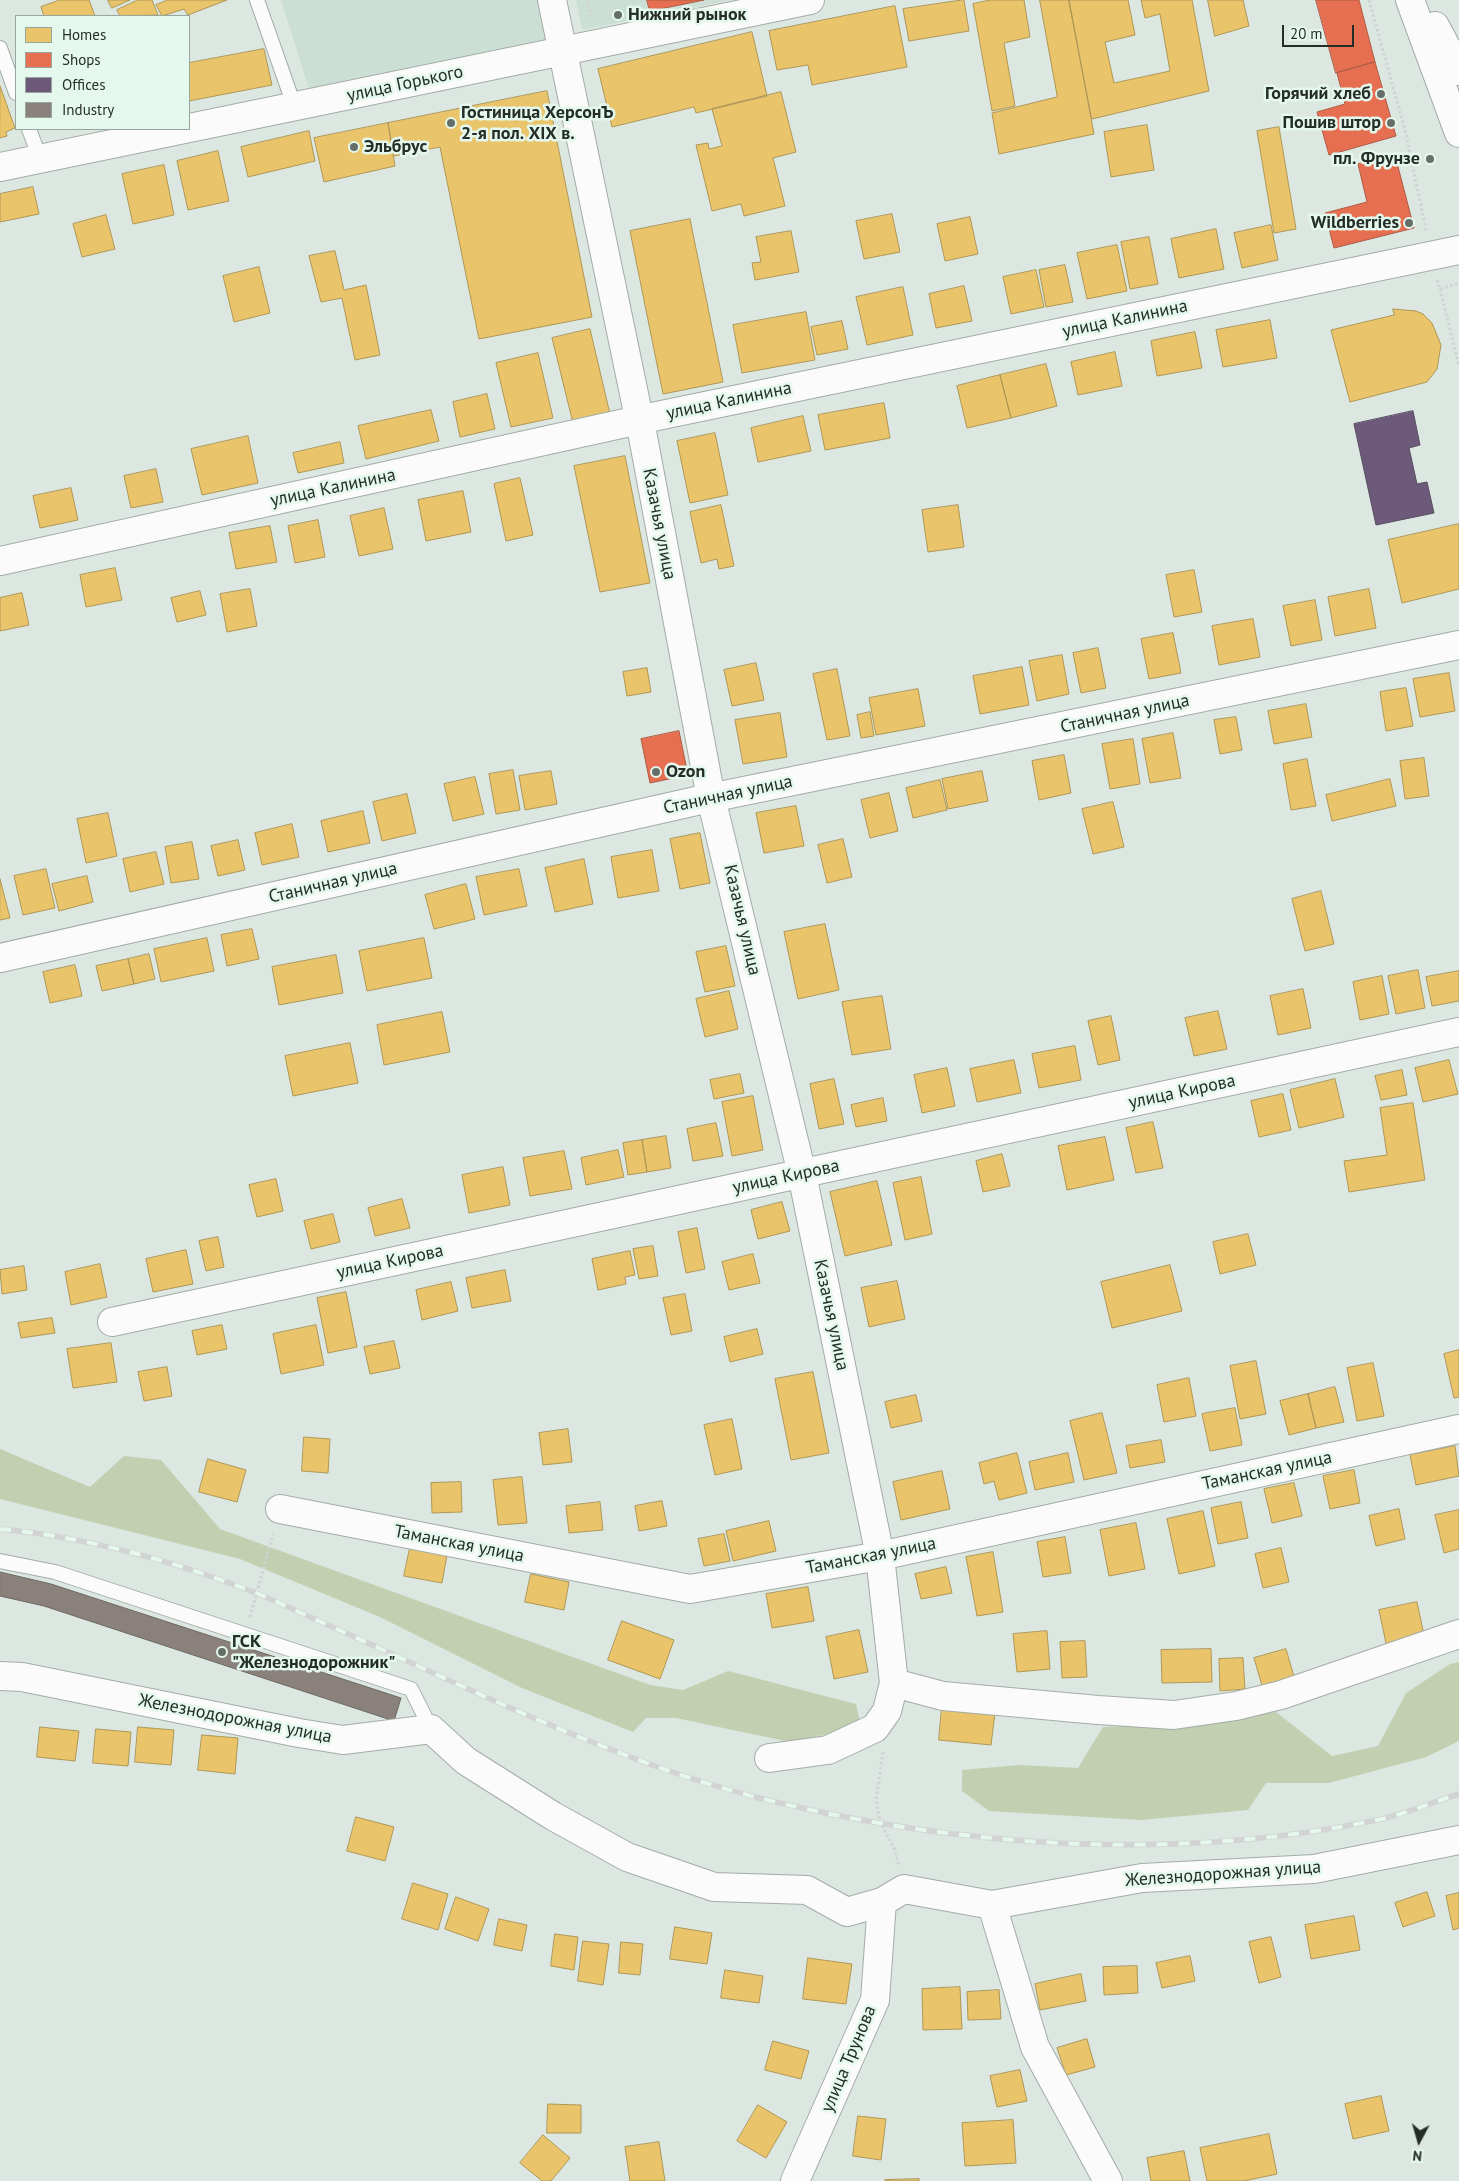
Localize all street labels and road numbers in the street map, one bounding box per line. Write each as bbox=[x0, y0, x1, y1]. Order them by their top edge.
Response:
street label: улица Горького bbox=[345, 61, 465, 107]
street label: улица Калинина bbox=[1060, 295, 1190, 343]
street label: улица Калинина bbox=[664, 377, 794, 425]
street label: улица Калинина bbox=[268, 464, 398, 512]
street label: Казачья улица bbox=[638, 466, 680, 582]
street label: Станичная улица bbox=[1058, 690, 1192, 738]
street label: Станичная улица bbox=[661, 771, 795, 819]
street label: Станичная улица bbox=[267, 858, 399, 908]
street label: Казачья улица bbox=[719, 862, 765, 978]
street label: улица Кирова bbox=[1127, 1070, 1237, 1114]
street label: улица Кирова bbox=[731, 1155, 841, 1199]
street label: улица Кирова bbox=[335, 1240, 445, 1284]
street label: Казачья улица bbox=[809, 1257, 853, 1373]
street label: Таманская улица bbox=[1200, 1447, 1334, 1495]
street label: Таманская улица bbox=[392, 1521, 526, 1567]
street label: Таманская улица bbox=[804, 1533, 938, 1579]
street label: Железнодорожная улица bbox=[137, 1690, 333, 1748]
street label: Железнодорожная улица bbox=[1124, 1856, 1322, 1892]
street label: улица Трунова bbox=[817, 2002, 881, 2116]

